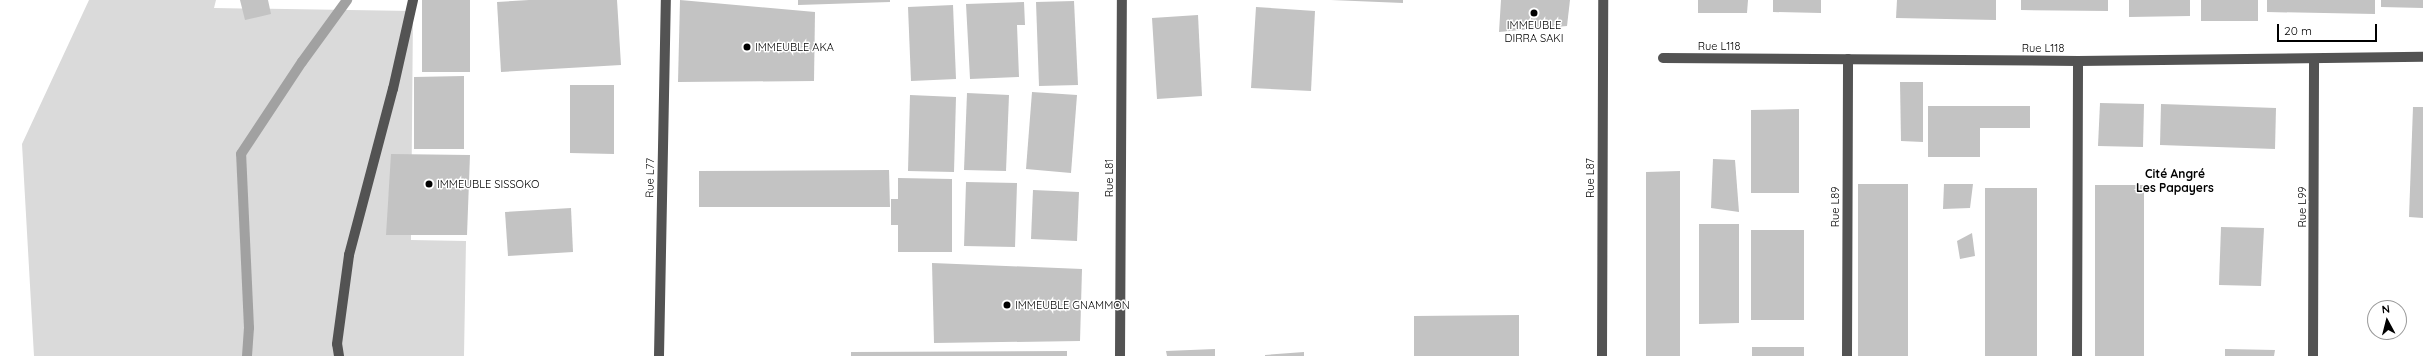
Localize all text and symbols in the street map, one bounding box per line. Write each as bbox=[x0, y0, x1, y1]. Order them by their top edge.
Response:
marker: IMMEUBLE DIRRA SAKI bbox=[1529, 8, 1539, 18]
scale bar bbox=[2279, 16, 2379, 42]
place label: IMMEUBLE DIRRA SAKI bbox=[1505, 19, 1563, 45]
text: 20 m bbox=[2284, 23, 2312, 38]
street label: Rue L118 bbox=[1698, 39, 1740, 53]
place label: IMMEUBLE AKA bbox=[755, 40, 834, 54]
street label: Rue L118 bbox=[2022, 41, 2064, 55]
marker: IMMEUBLE AKA bbox=[742, 42, 752, 52]
street label: Rue L77 bbox=[643, 158, 657, 198]
street label: Rue L87 bbox=[1583, 158, 1597, 198]
street label: Rue L81 bbox=[1102, 159, 1116, 197]
district label: Cité Angré Les Papayers bbox=[2136, 167, 2214, 195]
place label: IMMEUBLE SISSOKO bbox=[437, 177, 540, 191]
marker: IMMEUBLE SISSOKO bbox=[424, 179, 434, 189]
street label: Rue L89 bbox=[1828, 187, 1842, 227]
street label: Rue L99 bbox=[2295, 187, 2309, 227]
place label: IMMEUBLE GNAMMON bbox=[1015, 298, 1130, 312]
marker: IMMEUBLE GNAMMON bbox=[1002, 300, 1012, 310]
north arrow bbox=[2367, 300, 2407, 340]
text: N bbox=[2381, 302, 2391, 317]

